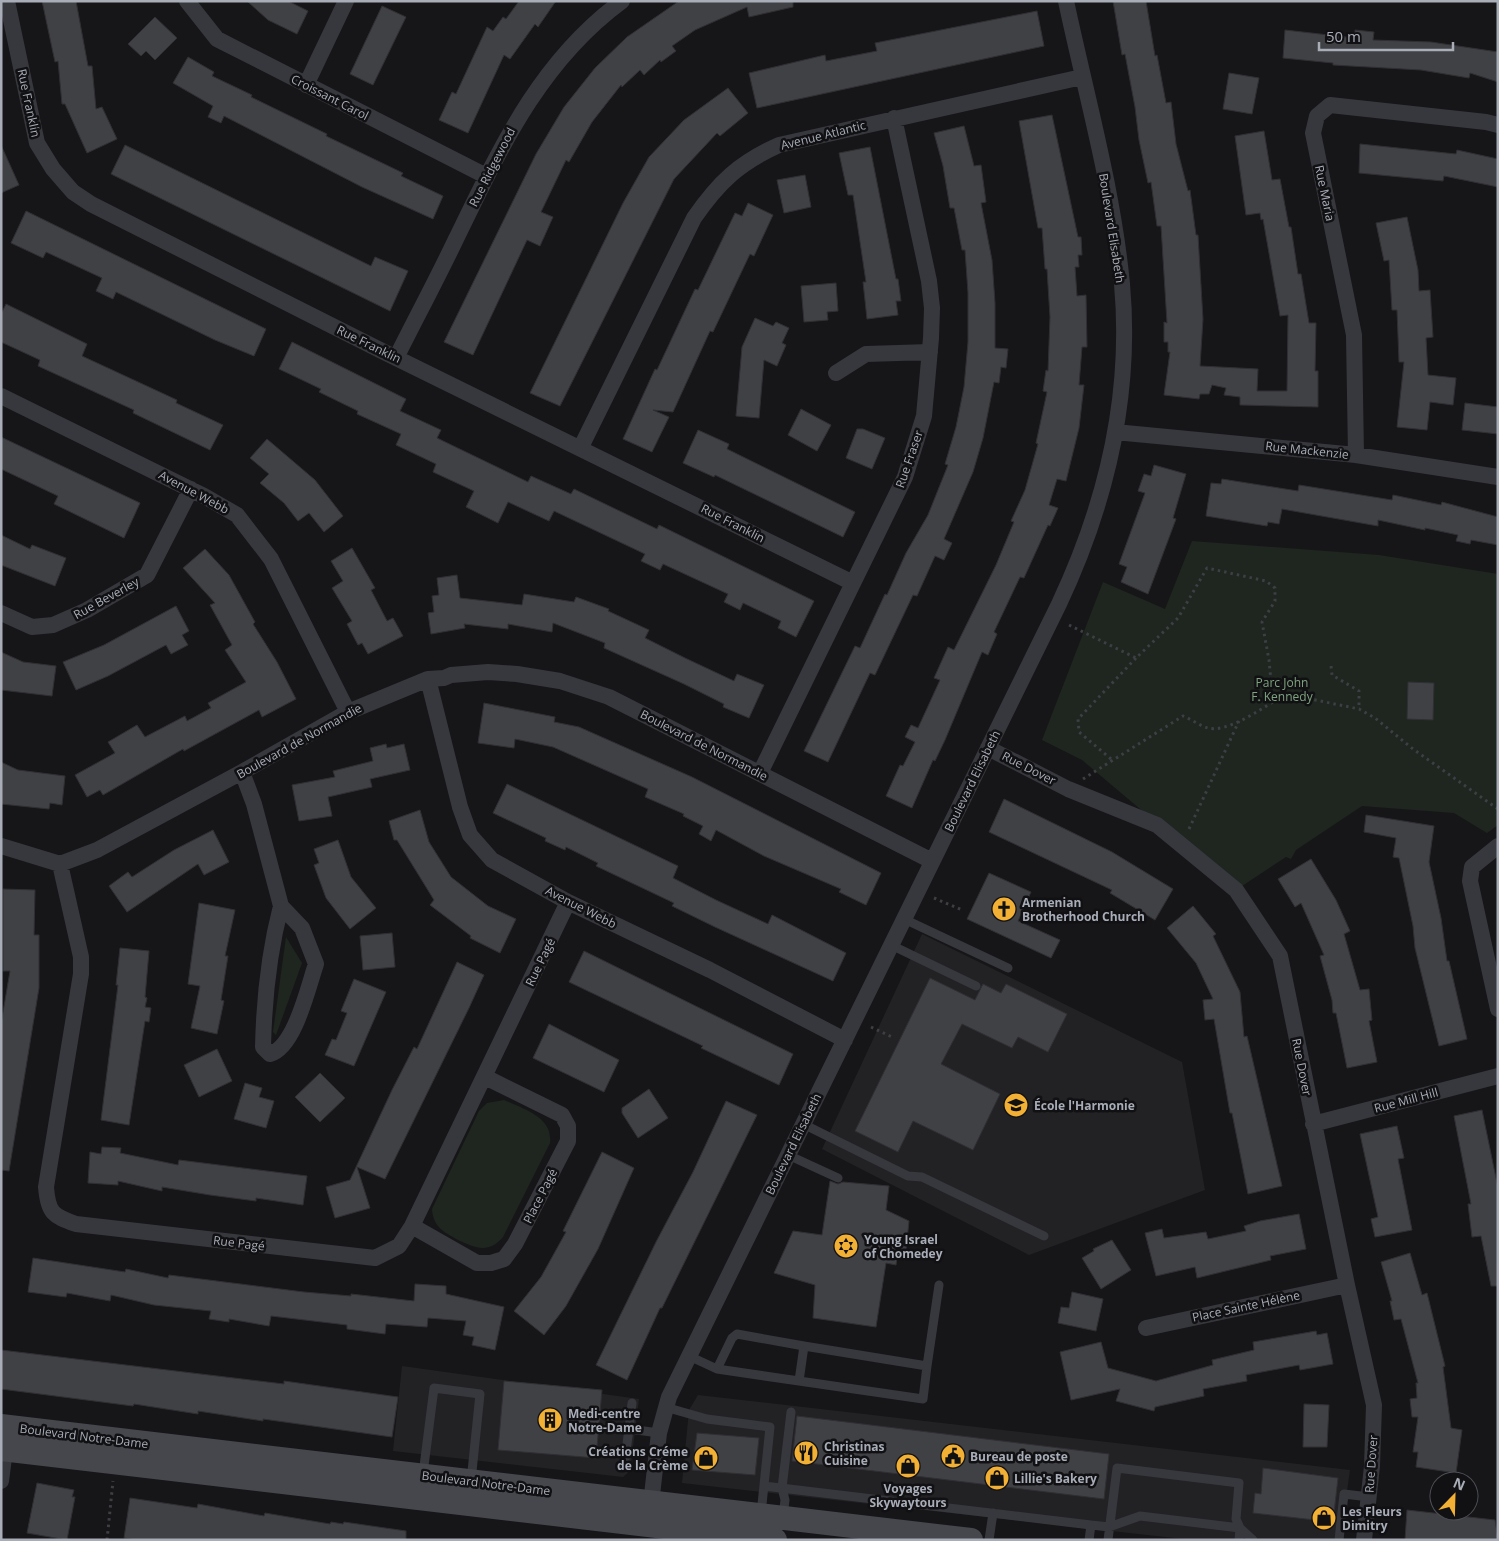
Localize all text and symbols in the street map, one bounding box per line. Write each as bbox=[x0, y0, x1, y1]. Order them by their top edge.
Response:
scale bar bbox=[1319, 20, 1453, 52]
text: 50 m bbox=[1326, 26, 1361, 46]
street label: Rue Franklin bbox=[13, 67, 45, 139]
street label: Croissant Carol bbox=[288, 70, 372, 124]
street label: Avenue Atlantic bbox=[779, 116, 867, 154]
street label: Rue Ridgewood bbox=[465, 125, 519, 209]
street label: Rue Maria bbox=[1311, 164, 1339, 222]
street label: Boulevard Elisabeth bbox=[1095, 172, 1129, 284]
street label: Rue Franklin bbox=[334, 321, 404, 367]
street label: Rue Fraser bbox=[891, 428, 927, 490]
street label: Rue Mackenzie bbox=[1265, 437, 1350, 463]
street label: Avenue Webb bbox=[156, 466, 232, 518]
street label: Rue Franklin bbox=[698, 500, 768, 546]
street label: Rue Beverley bbox=[70, 573, 143, 623]
park label: Parc John F. Kennedy bbox=[1251, 674, 1314, 705]
street label: Boulevard de Normandie bbox=[233, 699, 365, 783]
street label: Boulevard de Normandie bbox=[637, 705, 771, 785]
street label: Boulevard Elisabeth bbox=[940, 727, 1004, 835]
street label: Rue Dover bbox=[999, 747, 1059, 789]
street label: Avenue Webb bbox=[543, 882, 619, 932]
place label: Armenian Brotherhood Church bbox=[1022, 894, 1145, 925]
church icon: Armenian Brotherhood Church bbox=[991, 896, 1017, 922]
street label: Rue Pagé bbox=[521, 935, 559, 989]
street label: Rue Dover bbox=[1288, 1037, 1316, 1097]
street label: Rue Mill Hill bbox=[1372, 1083, 1440, 1117]
street label: Boulevard Elisabeth bbox=[761, 1090, 825, 1198]
school or university icon: École l'Harmonie bbox=[1003, 1092, 1029, 1118]
place label: École l'Harmonie bbox=[1034, 1097, 1135, 1114]
street label: Place Pagé bbox=[519, 1165, 561, 1226]
street label: Rue Pagé bbox=[212, 1231, 266, 1255]
place label: Young Israel of Chomedey bbox=[864, 1231, 943, 1262]
synagogue icon: Young Israel of Chomedey bbox=[833, 1233, 859, 1259]
street label: Place Sainte Hélène bbox=[1191, 1286, 1302, 1326]
place label: Medi-centre Notre-Dame bbox=[568, 1405, 642, 1436]
building icon: Medi-centre Notre-Dame bbox=[537, 1407, 563, 1433]
street label: Boulevard Notre-Dame bbox=[19, 1420, 149, 1452]
street label: Rue Dover bbox=[1360, 1434, 1382, 1494]
place label: Christinas Cuisine bbox=[824, 1438, 885, 1469]
restaurant icon: Christinas Cuisine bbox=[793, 1440, 819, 1466]
place label: Créations Créme de la Crème bbox=[588, 1443, 688, 1474]
public building icon: Bureau de poste bbox=[940, 1443, 966, 1469]
shop icon: Créations Créme de la Crème bbox=[693, 1445, 719, 1471]
place label: Bureau de poste bbox=[970, 1448, 1068, 1465]
shop icon: Voyages Skywaytours bbox=[895, 1453, 921, 1479]
shop icon: Lillie's Bakery bbox=[984, 1465, 1010, 1491]
street label: Boulevard Notre-Dame bbox=[421, 1467, 551, 1499]
place label: Lillie's Bakery bbox=[1014, 1470, 1097, 1487]
north arrow bbox=[1429, 1471, 1479, 1521]
text: N bbox=[1450, 1473, 1468, 1495]
place label: Voyages Skywaytours bbox=[869, 1480, 947, 1511]
place label: Les Fleurs Dimitry bbox=[1342, 1503, 1402, 1534]
shop icon: Les Fleurs Dimitry bbox=[1311, 1505, 1337, 1531]

